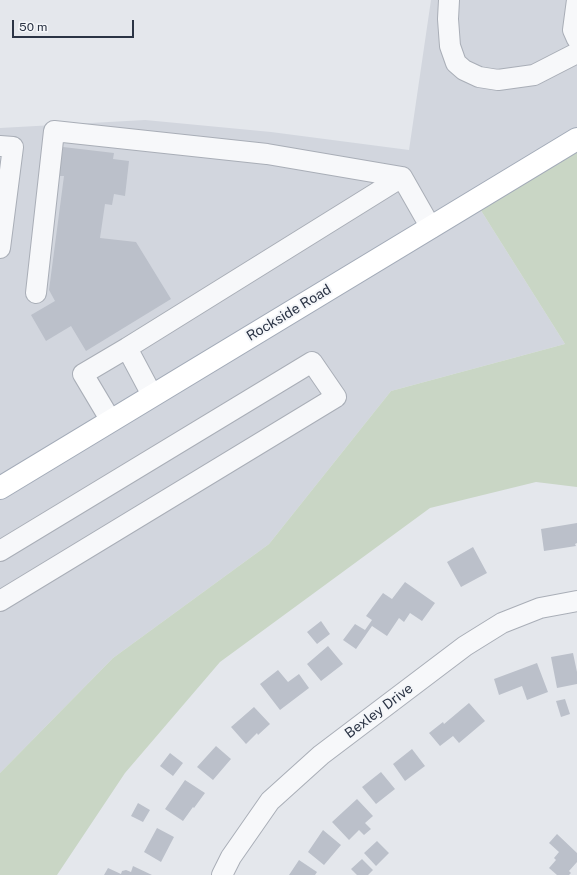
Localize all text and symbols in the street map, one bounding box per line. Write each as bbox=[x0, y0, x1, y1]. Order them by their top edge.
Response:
scale bar bbox=[14, 12, 136, 38]
text: 50 m bbox=[19, 20, 47, 34]
street label: Rockside Road bbox=[244, 281, 334, 345]
street label: Bexley Drive bbox=[342, 680, 416, 742]

